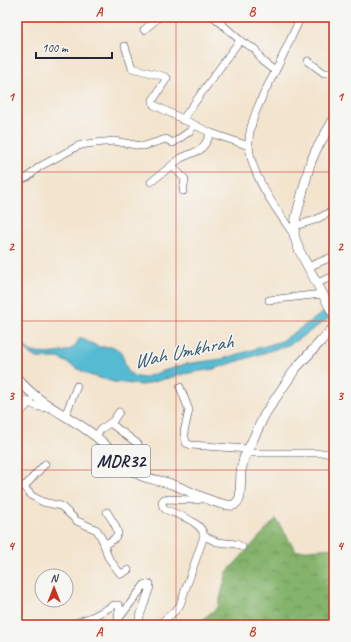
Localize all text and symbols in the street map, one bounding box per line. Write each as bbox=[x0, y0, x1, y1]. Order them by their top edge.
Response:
text: A bbox=[96, 4, 104, 20]
text: B bbox=[249, 4, 257, 20]
scale bar bbox=[36, 34, 112, 60]
text: 100 m bbox=[42, 40, 69, 56]
text: 1 bbox=[8, 89, 16, 105]
text: 1 bbox=[337, 89, 345, 105]
text: 2 bbox=[8, 239, 15, 255]
text: 2 bbox=[337, 239, 344, 255]
water label: Wah Umkhrah bbox=[131, 328, 237, 374]
text: 3 bbox=[8, 388, 15, 404]
text: 3 bbox=[337, 388, 344, 404]
road number: MDR32 bbox=[92, 445, 150, 477]
text: 4 bbox=[8, 538, 16, 554]
text: 4 bbox=[337, 538, 345, 554]
north arrow bbox=[34, 568, 74, 608]
text: N bbox=[51, 571, 60, 585]
text: A bbox=[96, 624, 104, 640]
text: B bbox=[249, 624, 257, 640]

